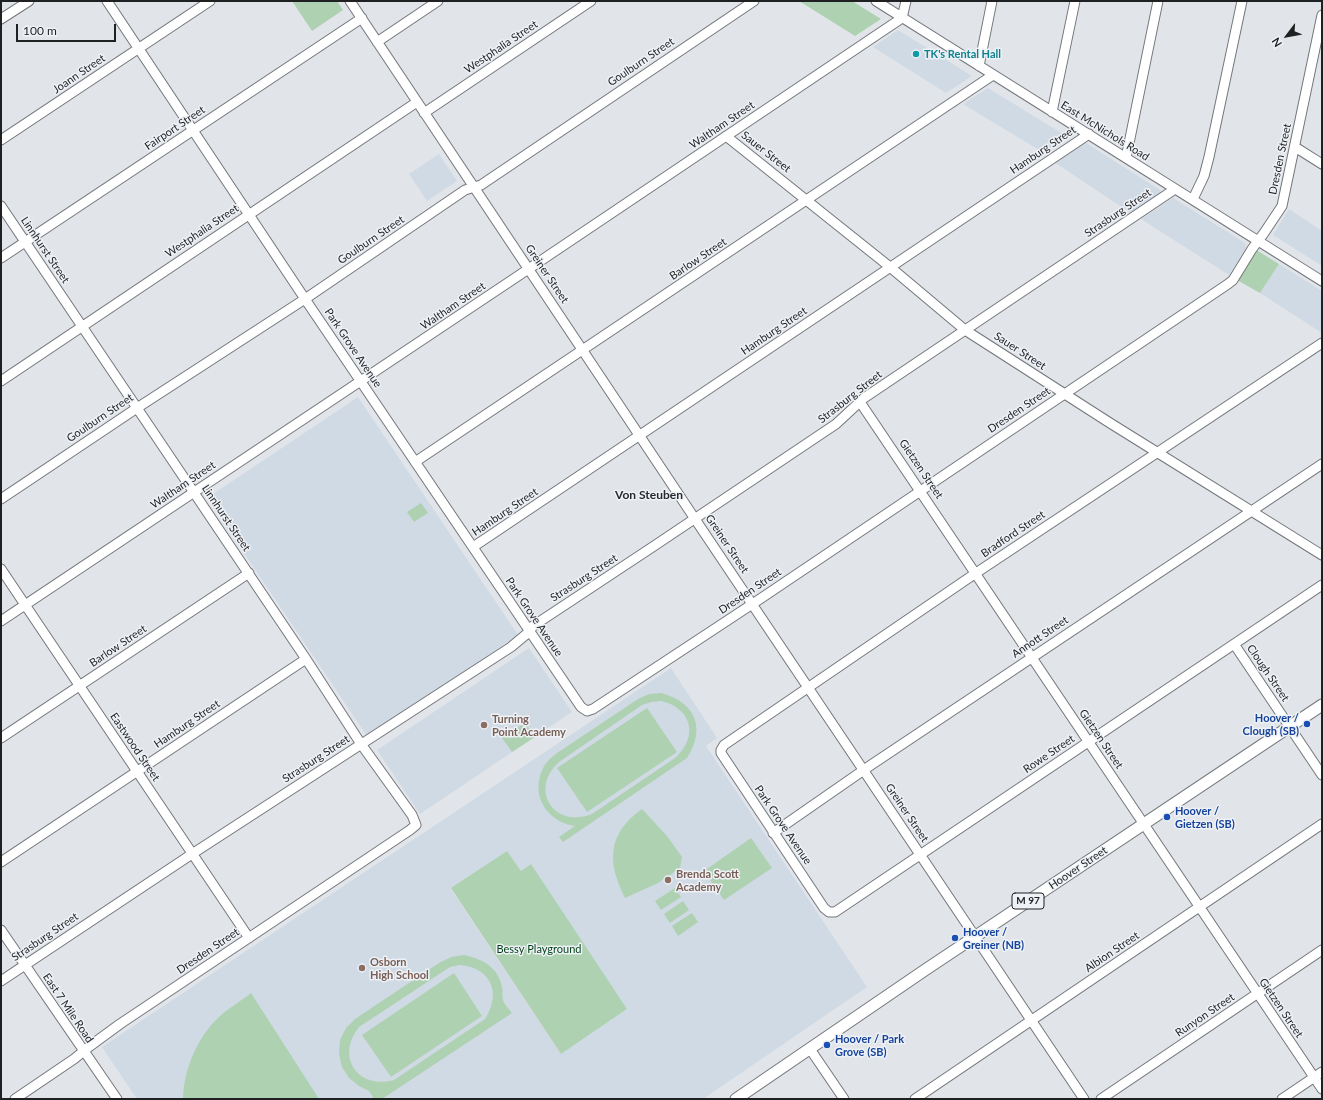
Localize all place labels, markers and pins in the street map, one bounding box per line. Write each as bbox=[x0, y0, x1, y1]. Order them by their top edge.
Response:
place label: TK's Rental Hall bbox=[924, 47, 1001, 61]
marker: TK's Rental Hall bbox=[911, 49, 921, 59]
place label: Hoover / Clough (SB) bbox=[1242, 711, 1299, 737]
place label: Turning Point Academy bbox=[492, 712, 566, 738]
marker: Hoover / Clough (SB) bbox=[1302, 719, 1312, 729]
marker: Turning Point Academy bbox=[479, 720, 489, 730]
place label: Hoover / Gietzen (SB) bbox=[1175, 804, 1235, 830]
marker: Hoover / Gietzen (SB) bbox=[1162, 812, 1172, 822]
place label: Brenda Scott Academy bbox=[676, 867, 739, 893]
marker: Brenda Scott Academy bbox=[663, 875, 673, 885]
place label: Hoover / Greiner (NB) bbox=[963, 925, 1024, 951]
marker: Hoover / Greiner (NB) bbox=[950, 933, 960, 943]
place label: Osborn High School bbox=[370, 955, 429, 981]
marker: Osborn High School bbox=[357, 963, 367, 973]
place label: Hoover / Park Grove (SB) bbox=[835, 1032, 904, 1058]
marker: Hoover / Park Grove (SB) bbox=[822, 1040, 832, 1050]

